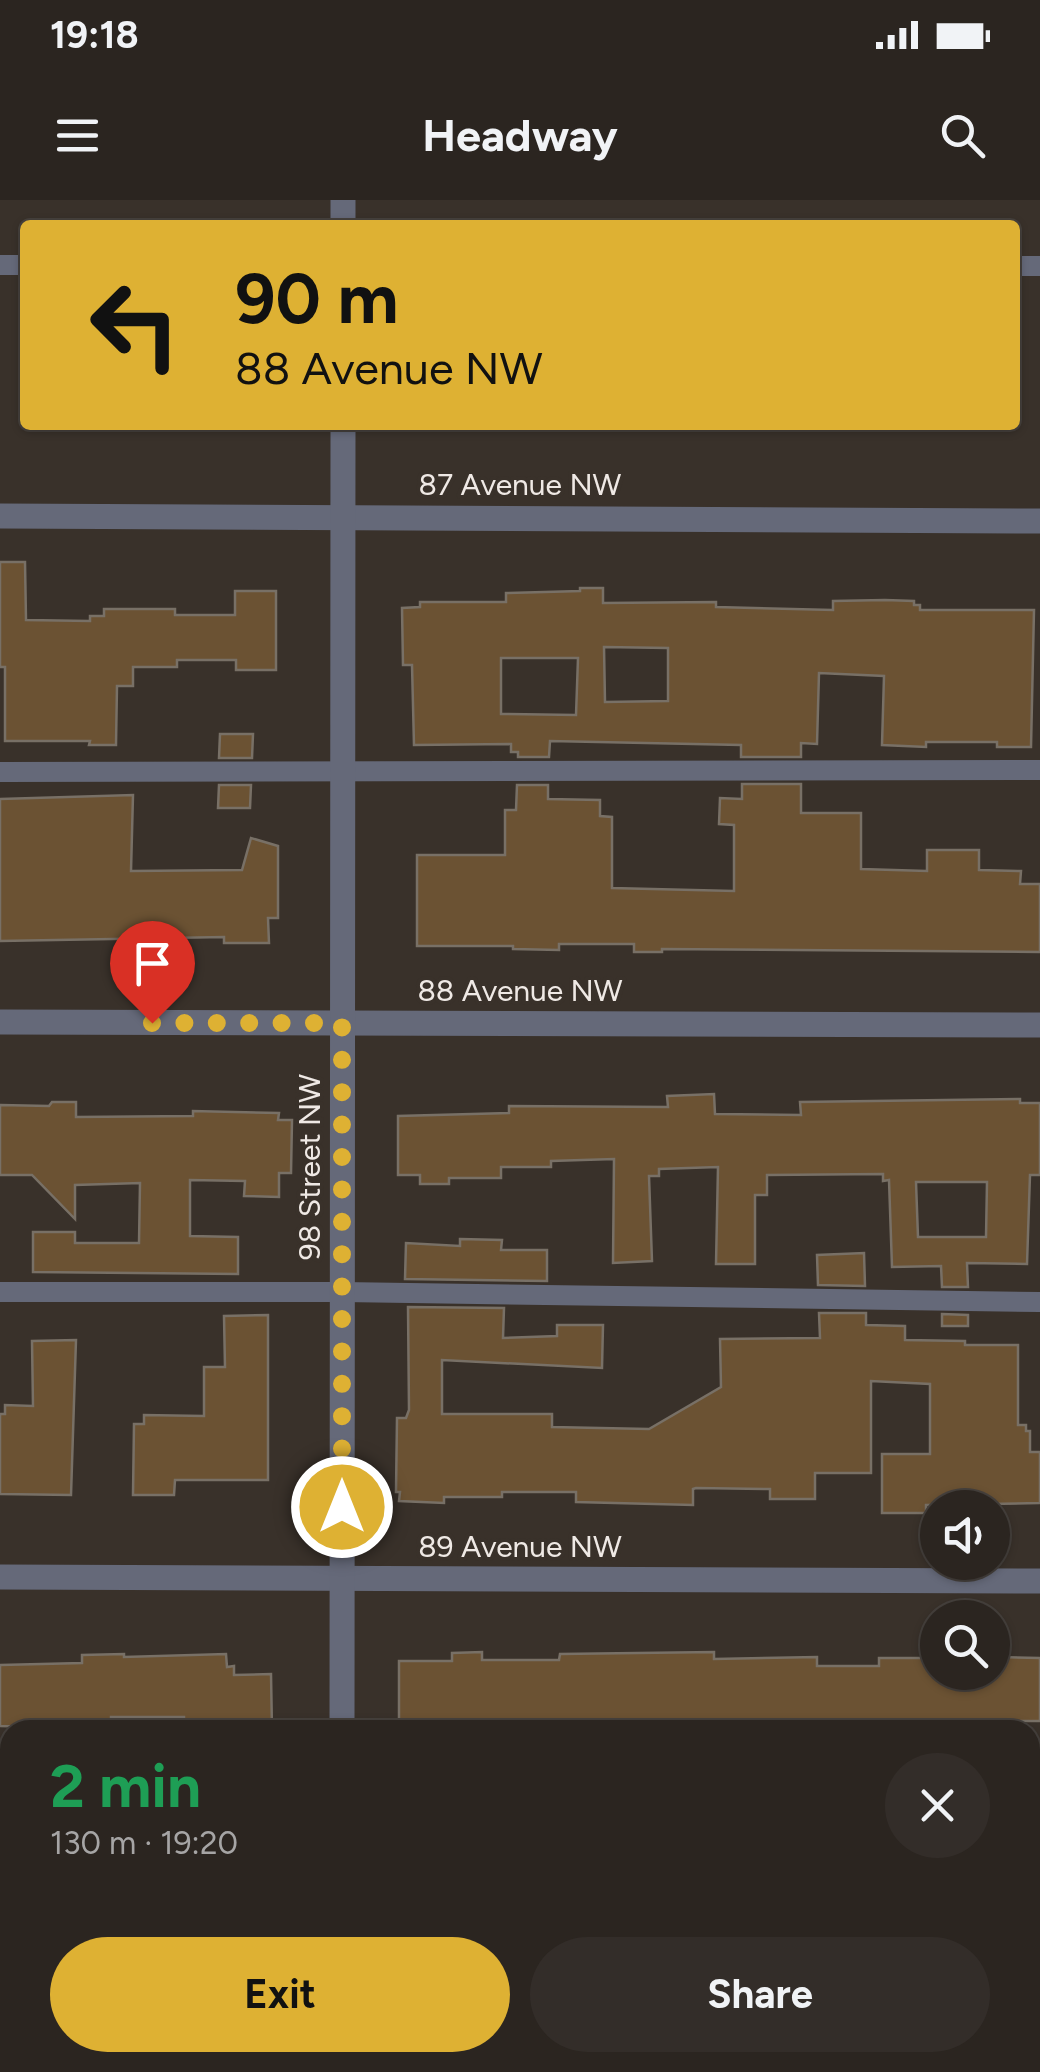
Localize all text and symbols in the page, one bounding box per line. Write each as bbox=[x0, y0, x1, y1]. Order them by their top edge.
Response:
text: 19:18 bbox=[50, 12, 139, 58]
icon: menu bbox=[50, 108, 105, 163]
text: Headway bbox=[422, 108, 618, 162]
icon: search bbox=[935, 108, 990, 163]
text: 90 m bbox=[235, 256, 399, 341]
icon: left bbox=[70, 260, 200, 390]
text: 88 Avenue NW bbox=[235, 341, 543, 395]
street label: 87 Avenue NW bbox=[419, 466, 622, 503]
pin bbox=[110, 921, 195, 1024]
icon: arrive bbox=[125, 936, 180, 991]
street label: 88 Avenue NW bbox=[417, 972, 623, 1009]
street label: 98 Street NW bbox=[291, 1074, 328, 1260]
position arrow bbox=[290, 1455, 394, 1559]
map controls bbox=[920, 1490, 1010, 1690]
button: sound bbox=[920, 1490, 1010, 1580]
street label: 89 Avenue NW bbox=[418, 1528, 622, 1565]
button: search bbox=[920, 1600, 1010, 1690]
text: 2 min bbox=[50, 1750, 201, 1822]
button: close bbox=[885, 1753, 990, 1858]
text: 130 m · 19:20 bbox=[50, 1824, 238, 1862]
button: Exit bbox=[50, 1937, 510, 2052]
button: Share bbox=[530, 1937, 990, 2052]

